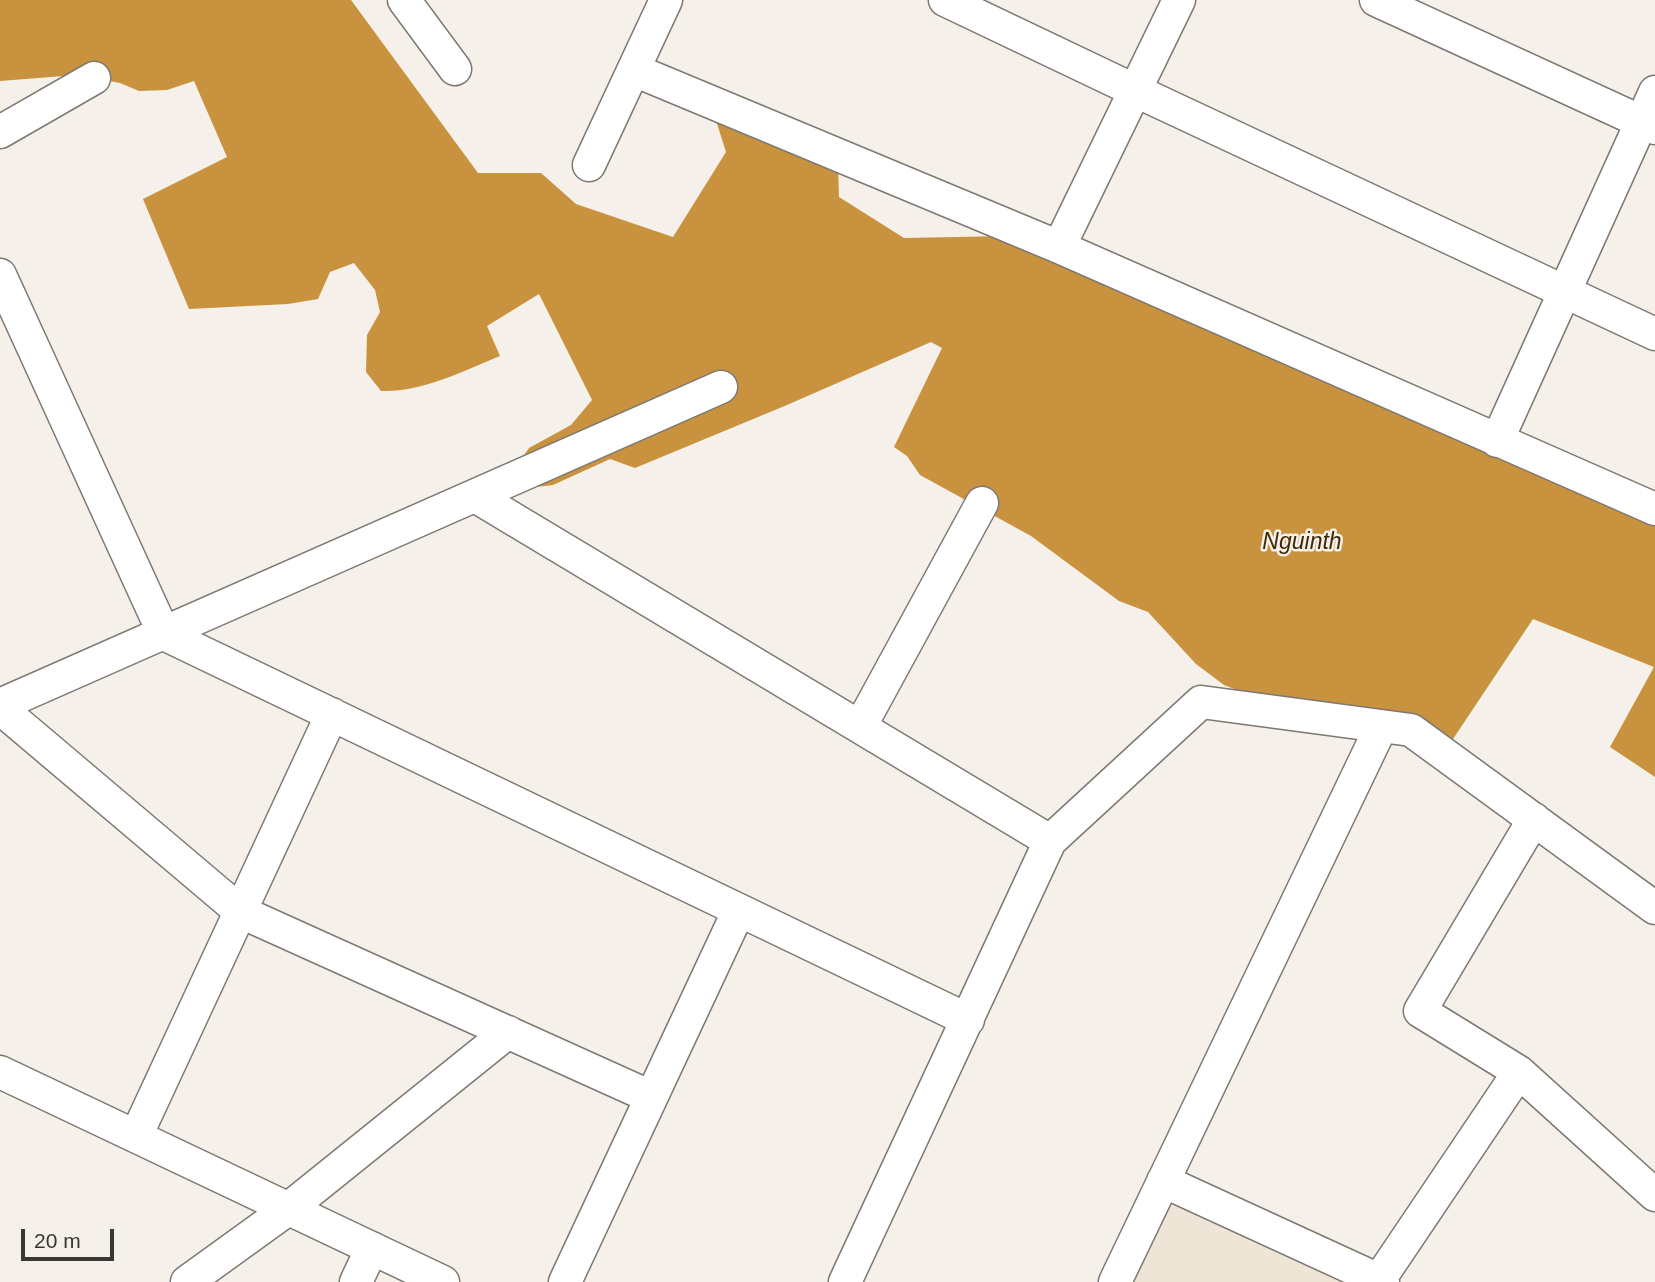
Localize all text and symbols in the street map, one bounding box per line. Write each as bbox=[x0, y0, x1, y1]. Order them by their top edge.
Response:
water label: Nguinth bbox=[1262, 529, 1342, 557]
scale bar bbox=[24, 1216, 117, 1260]
text: 20 m bbox=[34, 1229, 81, 1252]

